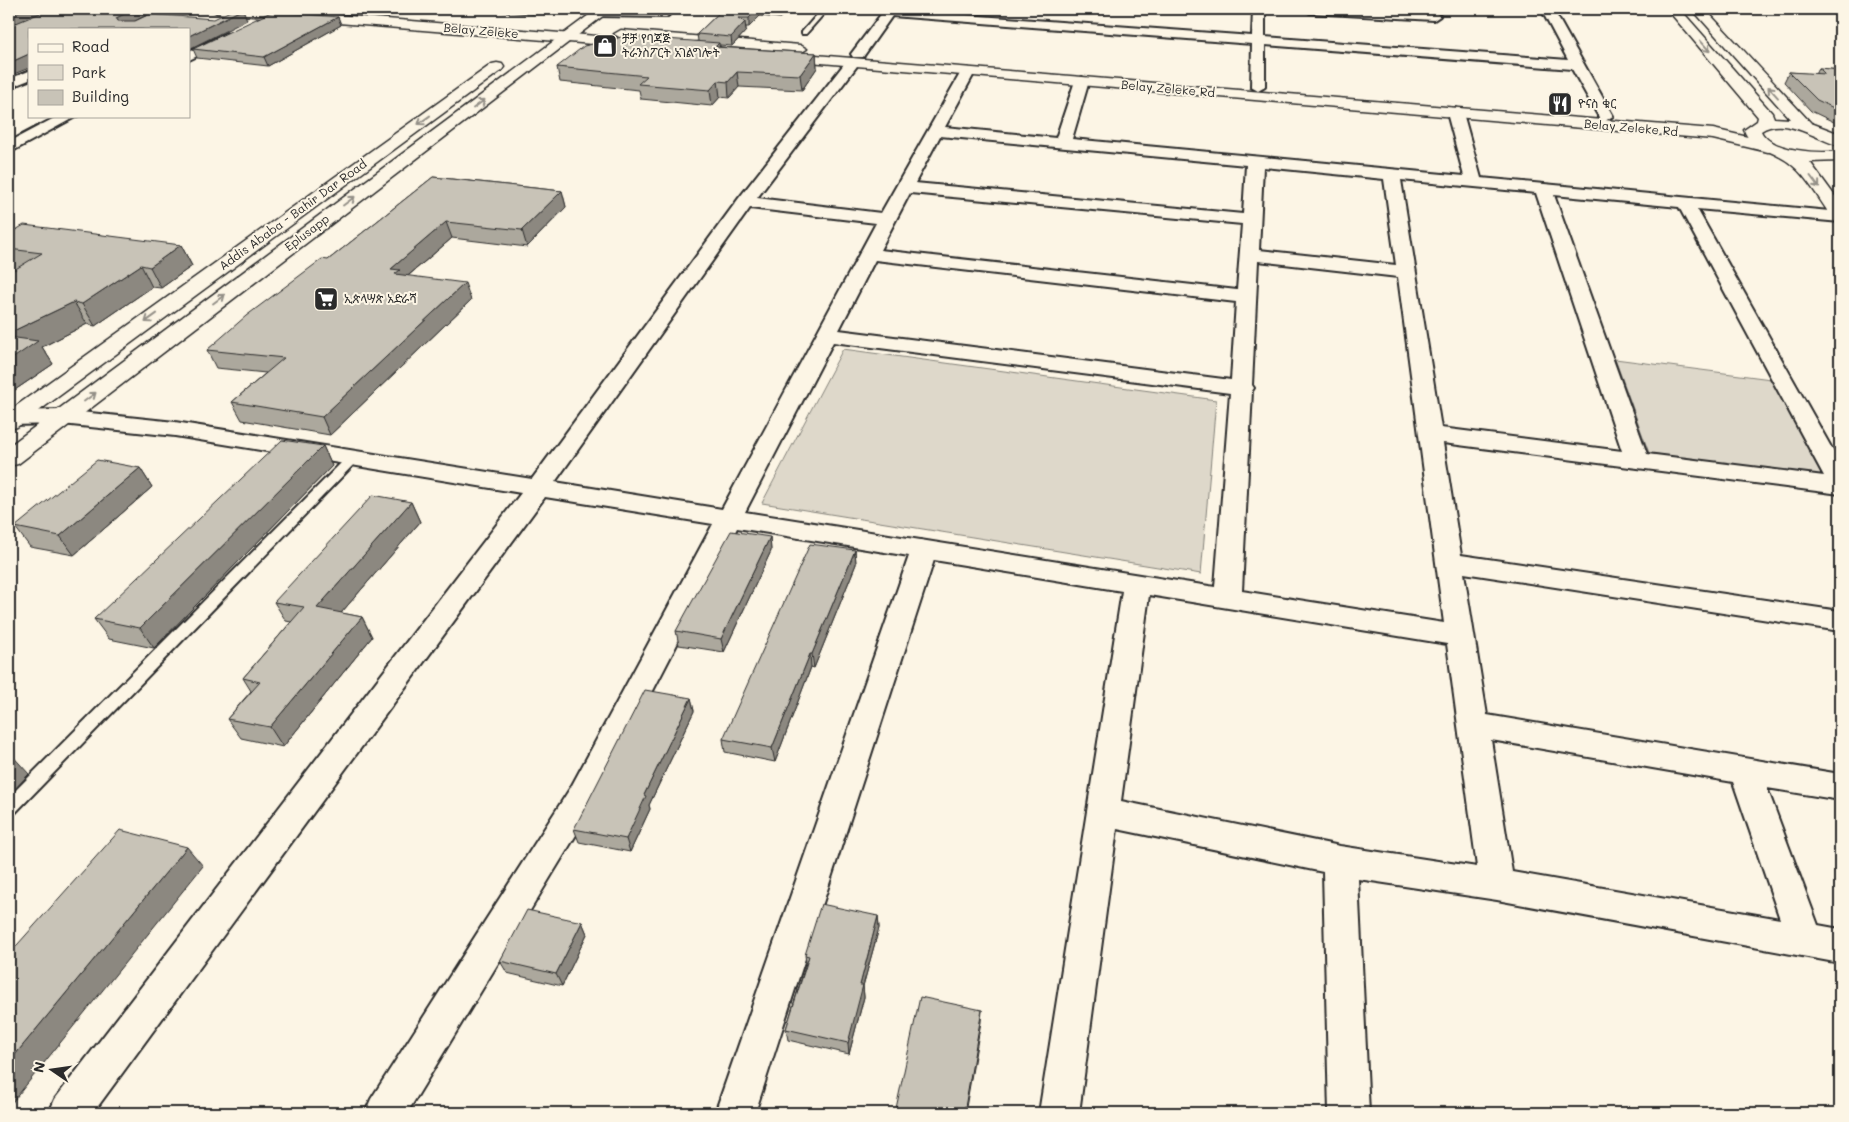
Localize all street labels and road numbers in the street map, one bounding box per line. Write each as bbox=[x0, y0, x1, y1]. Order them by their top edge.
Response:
street label: Belay Zeleke bbox=[443, 19, 519, 41]
street label: Belay Zeleke Rd bbox=[1120, 76, 1216, 100]
street label: Belay Zeleke Rd bbox=[1583, 115, 1679, 139]
street label: Addis Ababa - Bahir Dar Road bbox=[215, 155, 370, 273]
street label: Eplusapp bbox=[281, 210, 332, 254]

